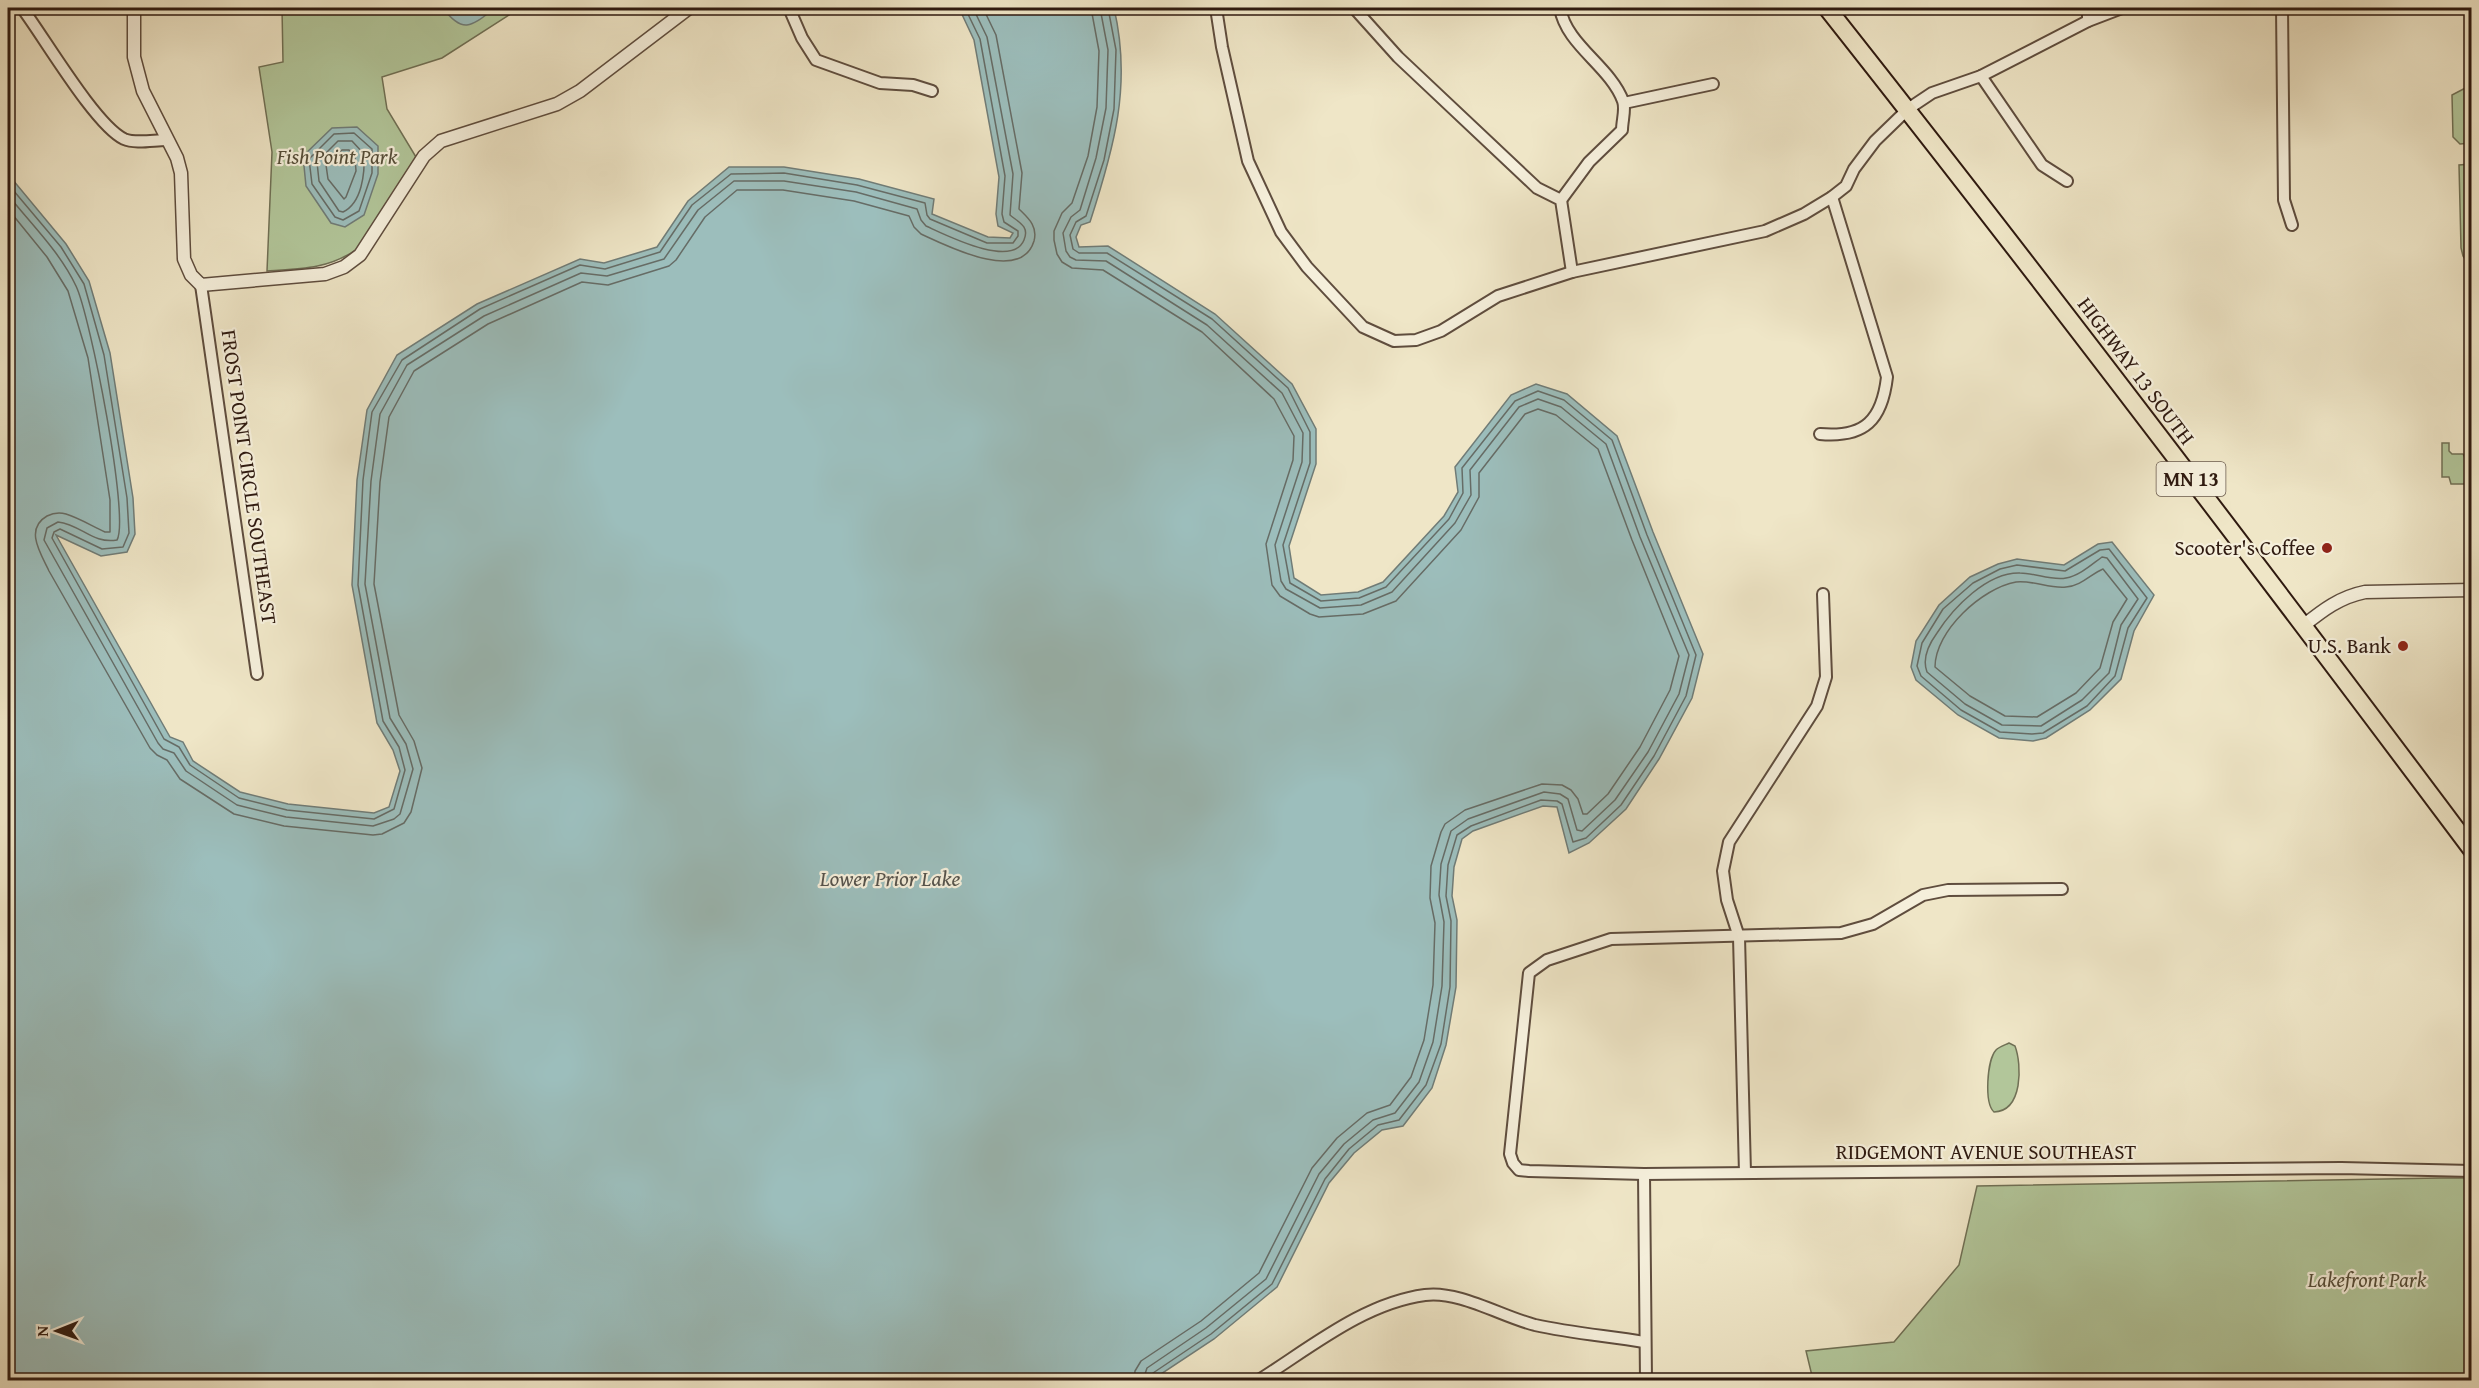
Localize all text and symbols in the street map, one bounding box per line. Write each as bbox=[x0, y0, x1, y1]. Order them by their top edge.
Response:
park label: Fish Point Park bbox=[276, 141, 398, 172]
street label: HIGHWAY 13 SOUTH bbox=[2070, 290, 2203, 451]
street label: FROST POINT CIRCLE SOUTHEAST bbox=[213, 328, 286, 626]
road number: MN 13 bbox=[2156, 462, 2226, 496]
place label: Scooter's Coffee bbox=[2174, 532, 2315, 563]
marker: Scooter's Coffee bbox=[2320, 541, 2334, 555]
place label: U.S. Bank bbox=[2308, 630, 2391, 661]
marker: U.S. Bank bbox=[2396, 639, 2410, 653]
water label: Lower Prior Lake bbox=[819, 862, 960, 894]
street label: RIDGEMONT AVENUE SOUTHEAST bbox=[1836, 1136, 2137, 1167]
park label: Lakefront Park bbox=[2307, 1264, 2427, 1295]
north arrow bbox=[27, 1301, 87, 1361]
text: N bbox=[30, 1325, 54, 1337]

